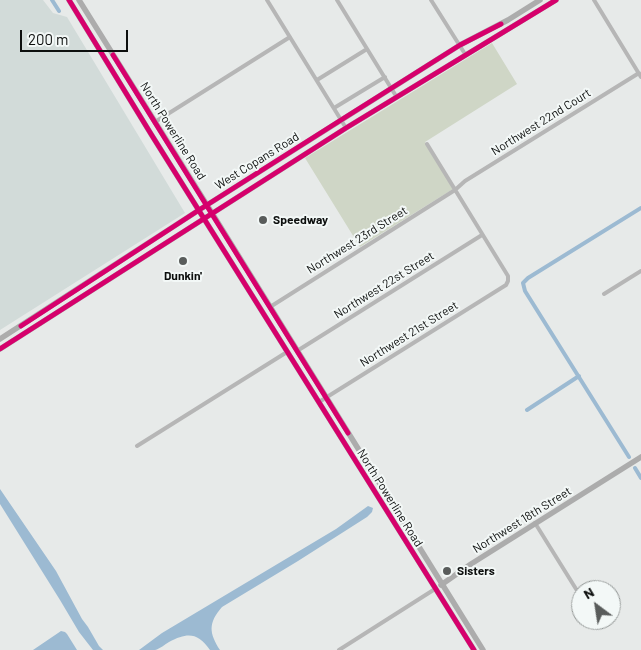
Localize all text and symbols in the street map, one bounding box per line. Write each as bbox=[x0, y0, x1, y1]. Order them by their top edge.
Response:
scale bar bbox=[22, 20, 130, 52]
text: 200 m bbox=[28, 30, 68, 48]
street label: North Powerline Road bbox=[137, 80, 209, 182]
street label: Northwest 22nd Court bbox=[489, 86, 593, 158]
street label: West Copans Road bbox=[212, 129, 302, 193]
street label: Northwest 23rd Street bbox=[304, 203, 410, 277]
place label: Speedway bbox=[273, 213, 328, 227]
marker: Speedway bbox=[257, 214, 269, 226]
street label: Northwest 22st Street bbox=[331, 248, 437, 322]
marker: Dunkin' bbox=[177, 255, 189, 267]
place label: Dunkin' bbox=[164, 269, 202, 283]
street label: Northwest 21st Street bbox=[357, 298, 461, 370]
street label: North Powerline Road bbox=[354, 447, 426, 549]
street label: Northwest 18th Street bbox=[470, 484, 574, 556]
place label: Sisters bbox=[457, 564, 495, 578]
marker: Sisters bbox=[441, 565, 453, 577]
north arrow bbox=[571, 580, 621, 630]
text: N bbox=[580, 583, 597, 602]

